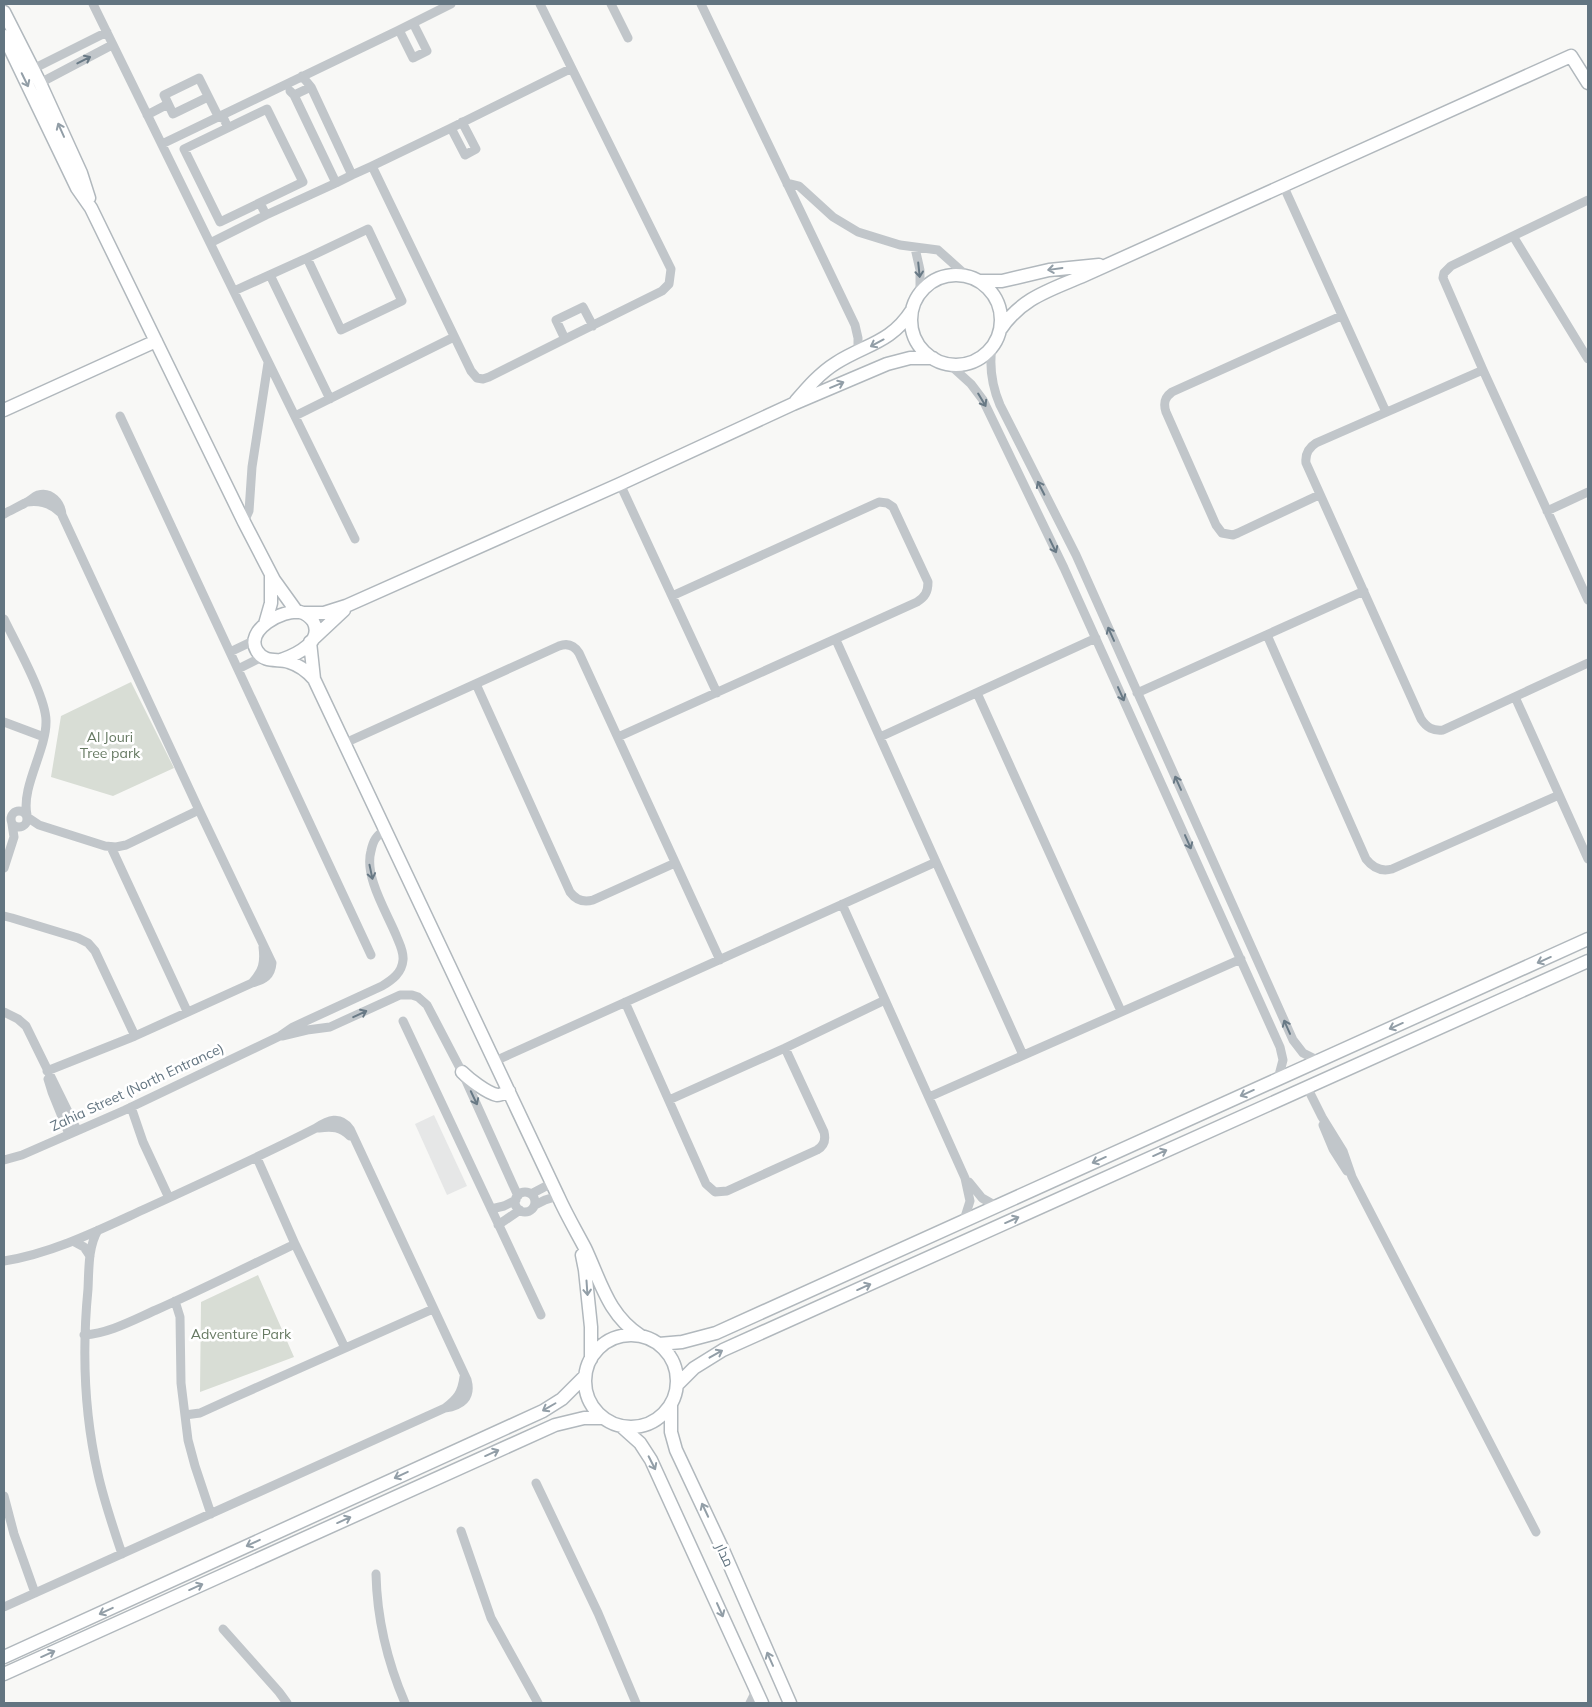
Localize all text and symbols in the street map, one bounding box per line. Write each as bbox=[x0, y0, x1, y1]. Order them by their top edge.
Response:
one-way arrow bbox=[76, 55, 91, 64]
one-way arrow bbox=[21, 72, 30, 87]
one-way arrow bbox=[56, 123, 65, 138]
one-way arrow bbox=[914, 262, 924, 278]
one-way arrow bbox=[1048, 264, 1064, 274]
one-way arrow bbox=[870, 338, 884, 348]
one-way arrow bbox=[830, 380, 845, 389]
one-way arrow bbox=[977, 392, 987, 407]
one-way arrow bbox=[1036, 480, 1046, 495]
one-way arrow bbox=[1049, 538, 1058, 553]
one-way arrow bbox=[1106, 627, 1115, 642]
one-way arrow bbox=[1116, 686, 1126, 701]
park label: Al Jouri Tree park bbox=[80, 728, 141, 762]
one-way arrow bbox=[1172, 776, 1182, 791]
one-way arrow bbox=[1183, 834, 1193, 849]
one-way arrow bbox=[367, 864, 376, 880]
one-way arrow bbox=[1537, 955, 1552, 965]
one-way arrow bbox=[352, 1009, 367, 1019]
one-way arrow bbox=[1281, 1020, 1291, 1035]
one-way arrow bbox=[1389, 1022, 1404, 1032]
street label: Zahia Street (North Entrance) bbox=[47, 1039, 227, 1135]
one-way arrow bbox=[1240, 1089, 1255, 1098]
one-way arrow bbox=[469, 1091, 479, 1106]
one-way arrow bbox=[1152, 1148, 1167, 1158]
one-way arrow bbox=[1092, 1155, 1107, 1165]
one-way arrow bbox=[1004, 1215, 1019, 1225]
one-way arrow bbox=[582, 1280, 591, 1296]
one-way arrow bbox=[856, 1281, 871, 1291]
park label: Adventure Park bbox=[191, 1325, 292, 1343]
one-way arrow bbox=[708, 1349, 723, 1358]
one-way arrow bbox=[541, 1402, 556, 1412]
one-way arrow bbox=[484, 1448, 499, 1458]
one-way arrow bbox=[647, 1455, 657, 1470]
one-way arrow bbox=[394, 1471, 409, 1481]
one-way arrow bbox=[700, 1503, 709, 1518]
one-way arrow bbox=[336, 1515, 351, 1525]
one-way arrow bbox=[246, 1539, 261, 1548]
street label: مدار bbox=[712, 1539, 738, 1570]
one-way arrow bbox=[188, 1582, 203, 1592]
one-way arrow bbox=[715, 1602, 725, 1617]
one-way arrow bbox=[99, 1606, 114, 1616]
one-way arrow bbox=[40, 1649, 55, 1659]
one-way arrow bbox=[765, 1652, 775, 1667]

